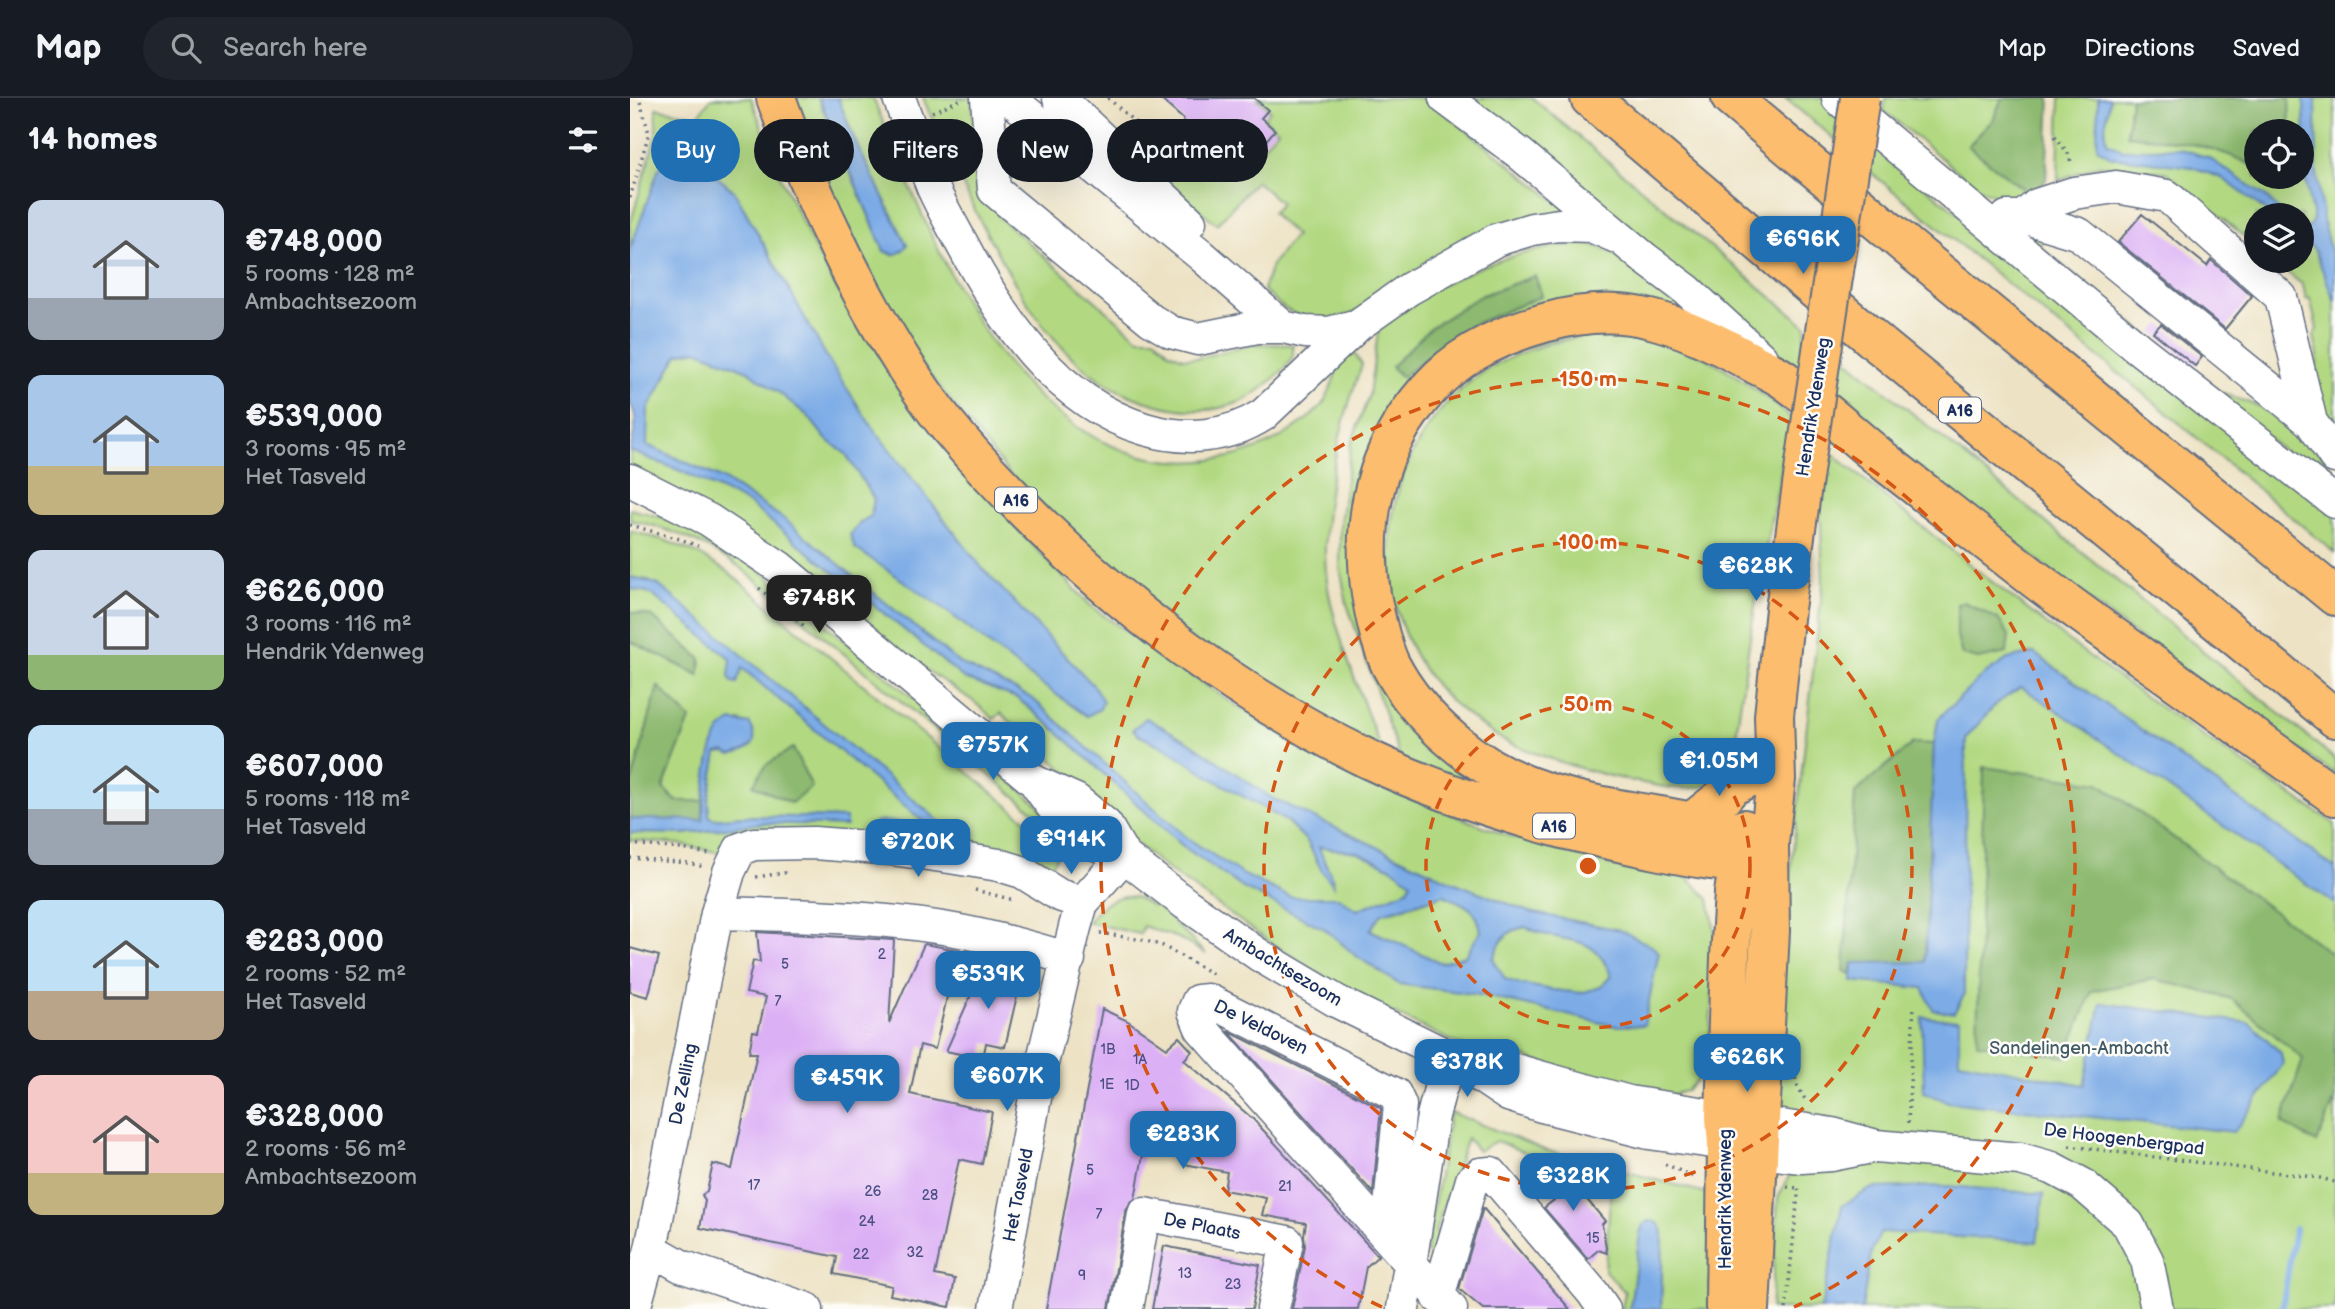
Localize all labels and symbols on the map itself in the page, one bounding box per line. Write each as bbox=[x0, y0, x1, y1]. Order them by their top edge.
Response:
pin: €696K bbox=[1754, 216, 1852, 276]
street label: Hendrik Ydenweg bbox=[1792, 336, 1835, 478]
text: 150 m bbox=[1559, 367, 1617, 392]
road number: A16 bbox=[1939, 398, 1981, 422]
road number: A16 bbox=[995, 488, 1037, 512]
text: 100 m bbox=[1559, 530, 1617, 555]
pin: €628K bbox=[1707, 544, 1805, 603]
pin: €748K bbox=[770, 575, 868, 635]
text: 50 m bbox=[1564, 692, 1612, 717]
pin: €757K bbox=[944, 722, 1042, 782]
pin: €1.05M bbox=[1662, 738, 1776, 798]
road number: A16 bbox=[1533, 814, 1575, 838]
pin: €914K bbox=[1022, 816, 1120, 876]
pin: €720K bbox=[869, 820, 967, 879]
centre of rings bbox=[1576, 854, 1600, 878]
street label: Ambachtsezoom bbox=[1220, 924, 1346, 1011]
house number: 2 bbox=[878, 946, 887, 963]
pin: €539K bbox=[939, 951, 1037, 1011]
house number: 5 bbox=[781, 956, 789, 973]
house number: 7 bbox=[775, 993, 782, 1010]
street label: De Veldoven bbox=[1210, 996, 1311, 1059]
pin: €626K bbox=[1698, 1034, 1796, 1094]
park label: Sandelingen-Ambacht bbox=[1989, 1038, 2169, 1059]
pin: €378K bbox=[1418, 1040, 1516, 1099]
street label: De Zelling bbox=[665, 1041, 702, 1127]
house number: 1B bbox=[1100, 1041, 1116, 1058]
house number: 1A bbox=[1133, 1051, 1147, 1068]
pin: €607K bbox=[958, 1054, 1056, 1113]
pin: €459K bbox=[798, 1056, 896, 1115]
house number: 1E bbox=[1100, 1076, 1114, 1093]
house number: 1D bbox=[1124, 1077, 1140, 1094]
pin: €283K bbox=[1134, 1112, 1232, 1171]
street label: De Hoogenbergpad bbox=[2042, 1119, 2205, 1160]
street label: Hendrik Ydenweg bbox=[1715, 1129, 1736, 1269]
street label: Het Tasveld bbox=[999, 1146, 1038, 1244]
pin: €328K bbox=[1524, 1154, 1622, 1213]
house number: 5 bbox=[1086, 1162, 1094, 1179]
house number: 17 bbox=[748, 1177, 760, 1194]
house number: 21 bbox=[1278, 1178, 1292, 1195]
house number: 26 bbox=[865, 1183, 882, 1200]
house number: 28 bbox=[922, 1187, 938, 1204]
house number: 7 bbox=[1096, 1206, 1103, 1223]
street label: De Plaats bbox=[1161, 1209, 1242, 1244]
house number: 24 bbox=[859, 1213, 876, 1230]
house number: 15 bbox=[1586, 1230, 1600, 1247]
house number: 32 bbox=[907, 1244, 924, 1261]
house number: 22 bbox=[853, 1246, 870, 1263]
house number: 13 bbox=[1178, 1265, 1192, 1282]
house number: 9 bbox=[1078, 1267, 1086, 1284]
house number: 23 bbox=[1225, 1276, 1241, 1293]

